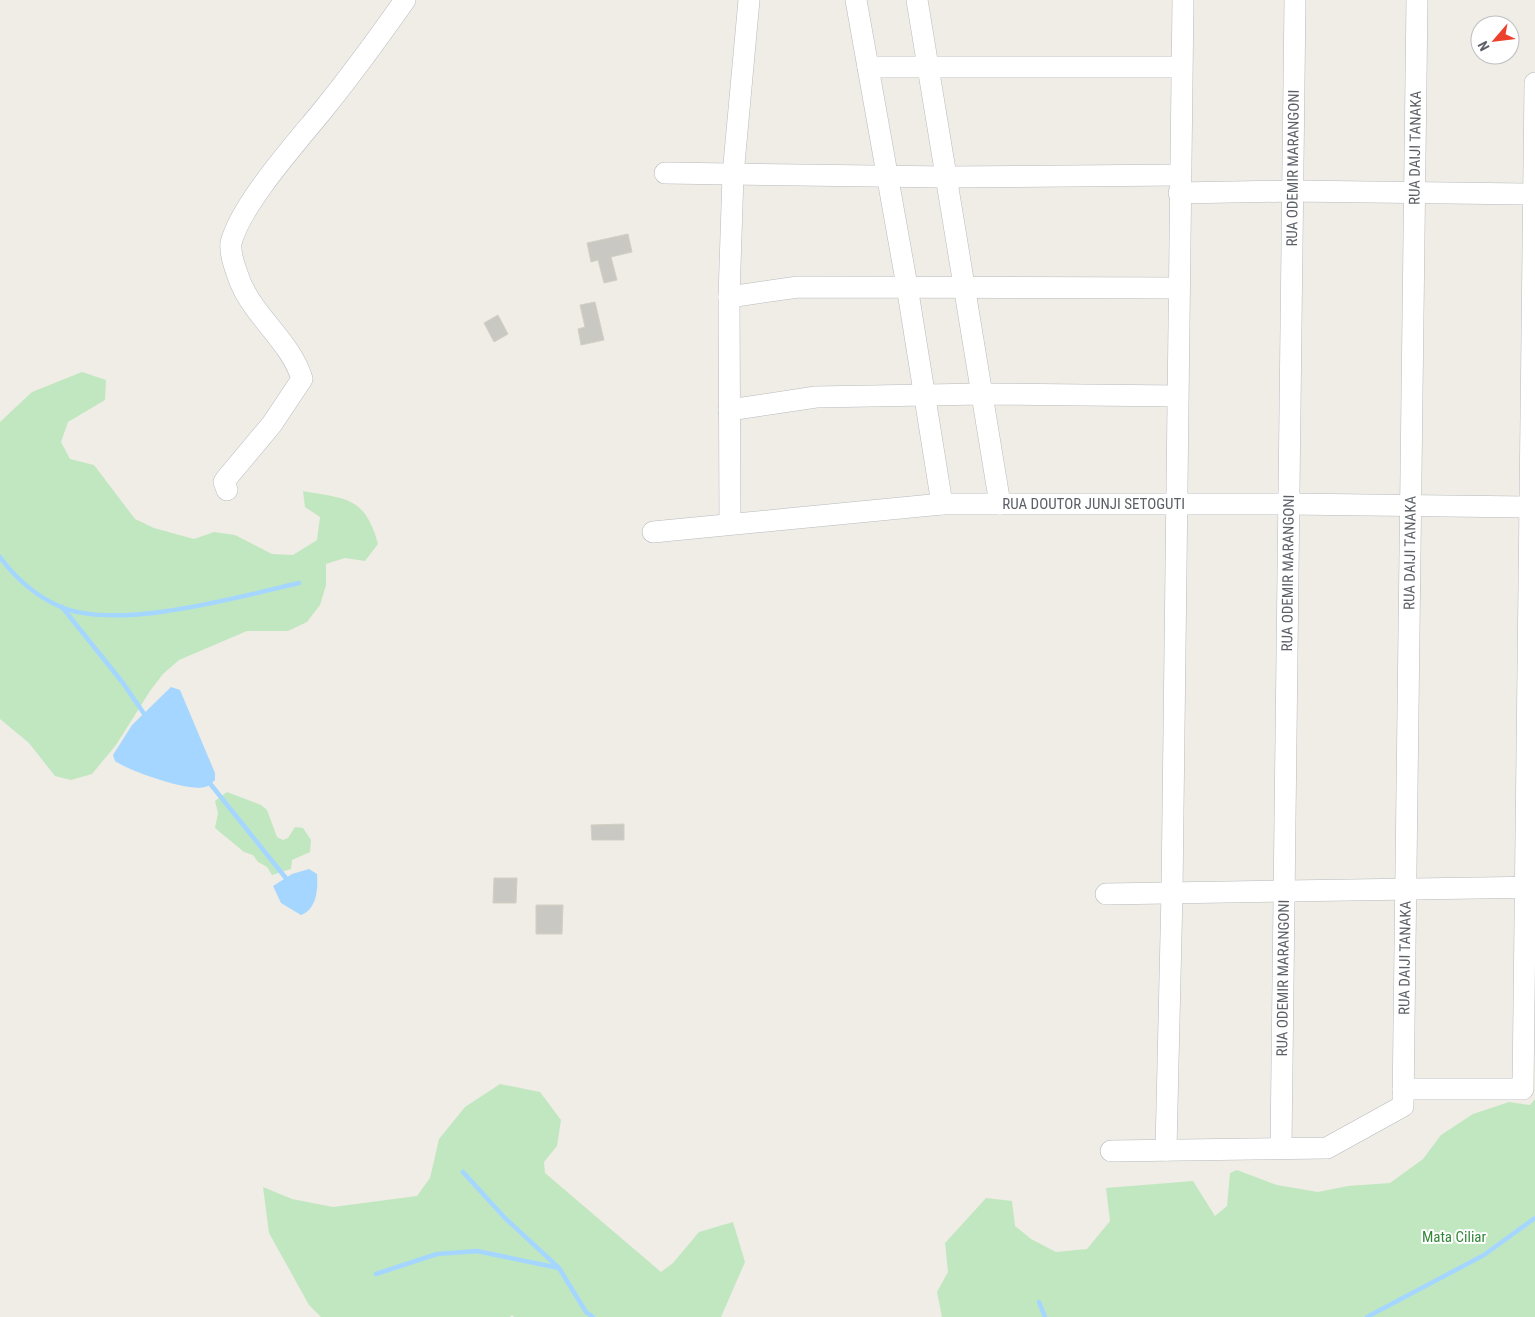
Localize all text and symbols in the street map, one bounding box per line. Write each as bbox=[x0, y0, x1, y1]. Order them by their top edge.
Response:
north arrow bbox=[1470, 15, 1520, 65]
text: N bbox=[1474, 39, 1493, 54]
street label: RUA ODEMIR MARANGONI bbox=[1283, 90, 1303, 247]
street label: RUA DAIJI TANAKA bbox=[1405, 90, 1425, 205]
street label: RUA ODEMIR MARANGONI bbox=[1278, 494, 1298, 652]
street label: RUA DOUTOR JUNJI SETOGUTI bbox=[1002, 495, 1185, 513]
street label: RUA DAIJI TANAKA bbox=[1400, 495, 1420, 610]
street label: RUA ODEMIR MARANGONI bbox=[1273, 899, 1293, 1057]
street label: RUA DAIJI TANAKA bbox=[1395, 900, 1415, 1015]
park label: Mata Ciliar bbox=[1422, 1228, 1487, 1246]

